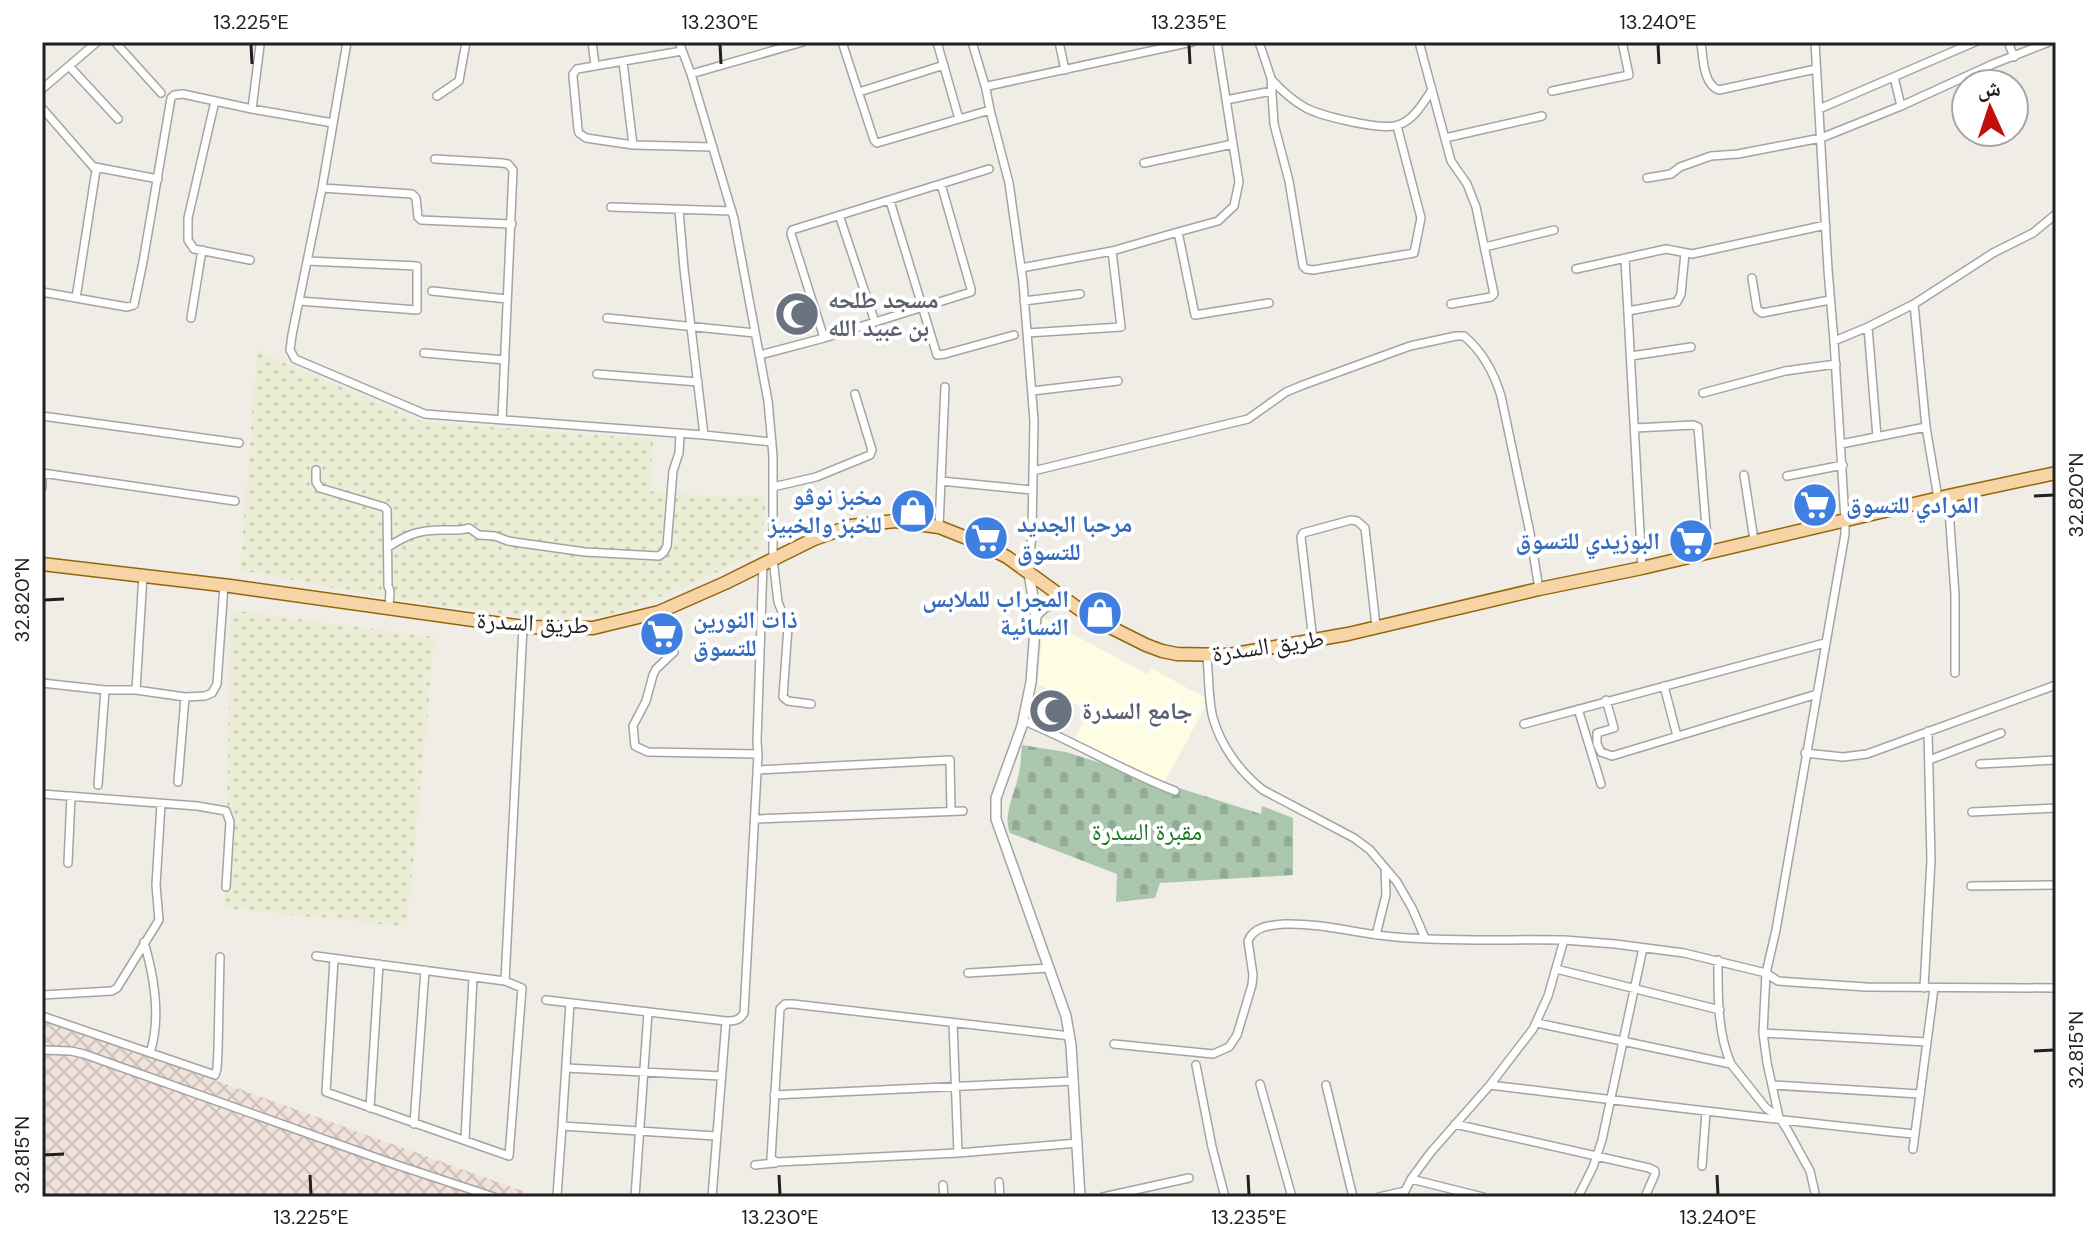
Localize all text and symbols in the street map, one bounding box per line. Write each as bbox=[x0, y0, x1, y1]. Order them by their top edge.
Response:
text: 13.225°E bbox=[213, 9, 289, 35]
text: 13.230°E bbox=[681, 9, 759, 35]
text: 13.235°E bbox=[1151, 9, 1227, 35]
text: 13.240°E bbox=[1619, 9, 1697, 35]
north arrow bbox=[1950, 68, 2030, 148]
text: ش bbox=[1977, 73, 2001, 104]
place label: مسجد طلحه بن عبيد الله bbox=[828, 284, 939, 343]
mosque icon: مسجد طلحه بن عبيد الله bbox=[773, 290, 821, 338]
text: 32.820°N bbox=[2063, 453, 2089, 537]
place label: مخبز نوڤو للخبز والخبيز bbox=[767, 481, 882, 540]
supermarket icon: المرادي للتسوق bbox=[1791, 481, 1839, 529]
shop icon: مخبز نوڤو للخبز والخبيز bbox=[889, 487, 937, 535]
place label: المرادي للتسوق bbox=[1846, 489, 1979, 524]
place label: مرحبا الجديد للتسوق bbox=[1017, 508, 1132, 567]
supermarket icon: مرحبا الجديد للتسوق bbox=[962, 514, 1010, 562]
supermarket icon: البوزيدي للتسوق bbox=[1667, 517, 1715, 565]
place label: البوزيدي للتسوق bbox=[1516, 525, 1660, 560]
text: 32.820°N bbox=[9, 558, 35, 642]
place label: المجراب للملابس النسائية bbox=[922, 583, 1069, 642]
shop icon: المجراب للملابس النسائية bbox=[1076, 589, 1124, 637]
street label: طريق السدرة bbox=[476, 604, 590, 641]
place label: ذات النورين للتسوق bbox=[693, 604, 798, 663]
supermarket icon: ذات النورين للتسوق bbox=[638, 610, 686, 658]
street label: طريق السدرة bbox=[1210, 622, 1326, 669]
mosque icon: جامع السدرة bbox=[1027, 687, 1075, 735]
place label: جامع السدرة bbox=[1082, 695, 1193, 727]
park label: مقبرة السدرة bbox=[1092, 816, 1202, 847]
text: 32.815°N bbox=[2063, 1011, 2089, 1089]
text: 32.815°N bbox=[9, 1116, 35, 1194]
text: 13.225°E bbox=[273, 1204, 349, 1230]
text: 13.230°E bbox=[741, 1204, 819, 1230]
text: 13.235°E bbox=[1211, 1204, 1287, 1230]
text: 13.240°E bbox=[1679, 1204, 1757, 1230]

